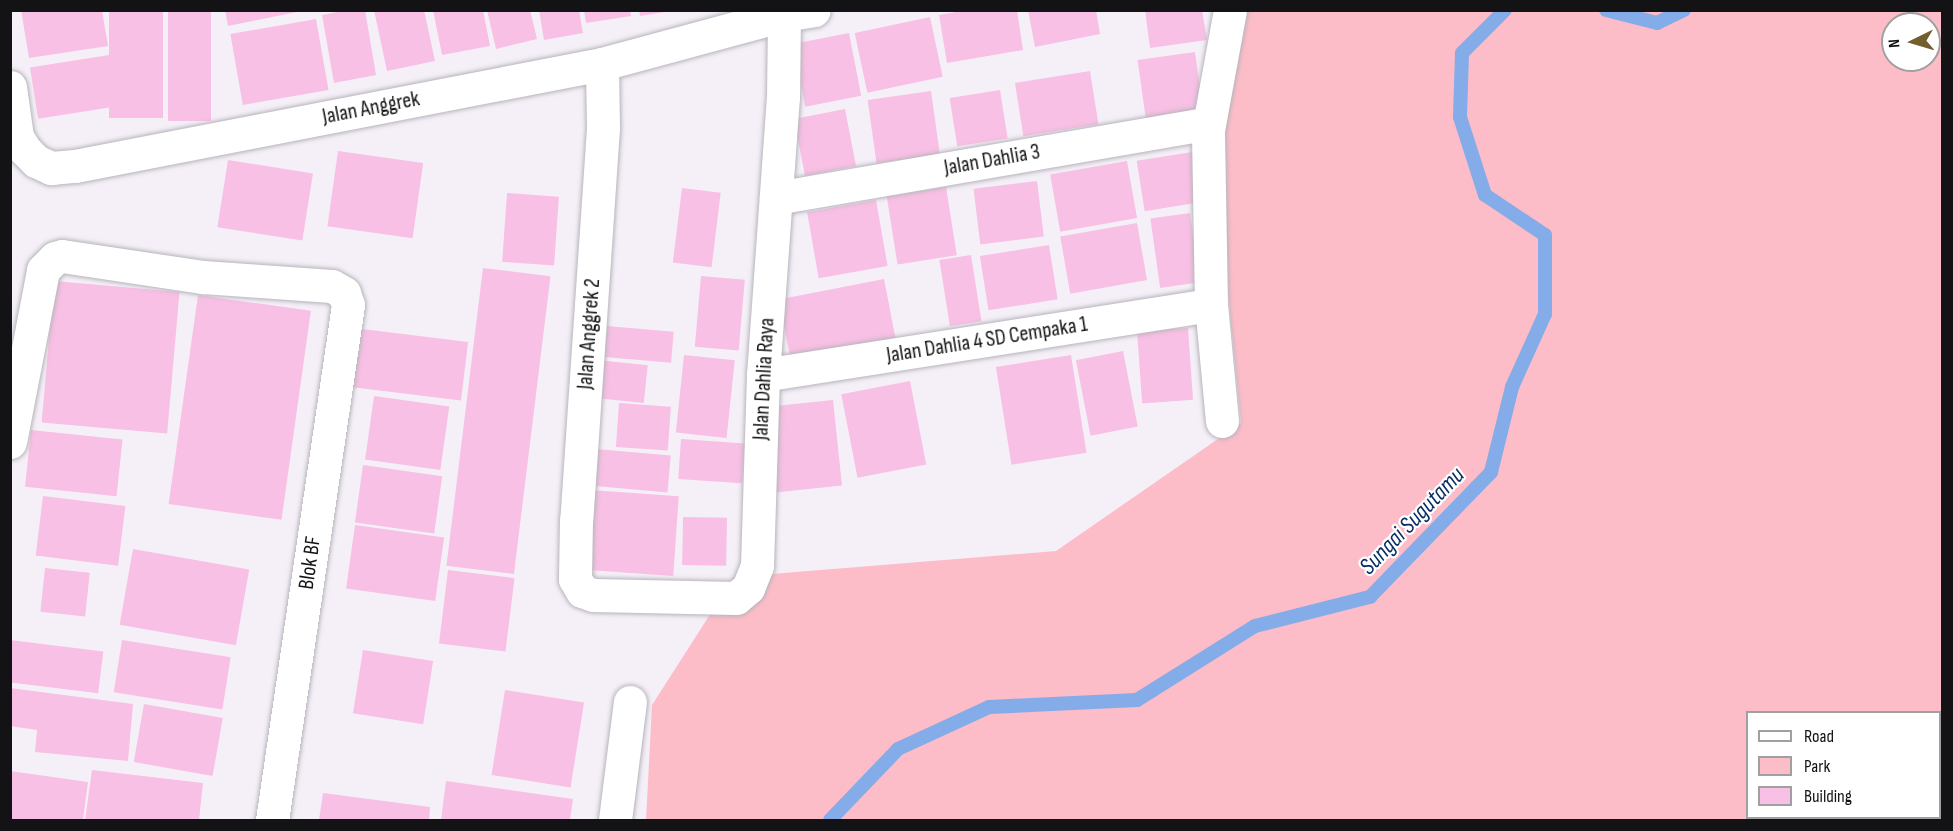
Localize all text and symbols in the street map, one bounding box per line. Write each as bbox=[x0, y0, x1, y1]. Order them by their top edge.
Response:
north arrow bbox=[1881, 12, 1941, 72]
text: N bbox=[1885, 38, 1904, 49]
street label: Jalan Anggrek bbox=[320, 86, 422, 130]
street label: Jalan Dahlia 3 bbox=[942, 139, 1042, 181]
street label: Jalan Anggrek 2 bbox=[572, 278, 606, 390]
street label: Jalan Dahlia 4 SD Cempaka 1 bbox=[885, 311, 1089, 369]
street label: Jalan Dahlia Raya bbox=[748, 317, 780, 441]
water label: Sungai Sugutamu bbox=[1353, 461, 1471, 581]
street label: Blok BF bbox=[293, 535, 327, 591]
legend bbox=[1746, 711, 1941, 819]
text: Road bbox=[1804, 726, 1834, 747]
text: Park bbox=[1804, 756, 1830, 777]
text: Building bbox=[1804, 786, 1852, 807]

